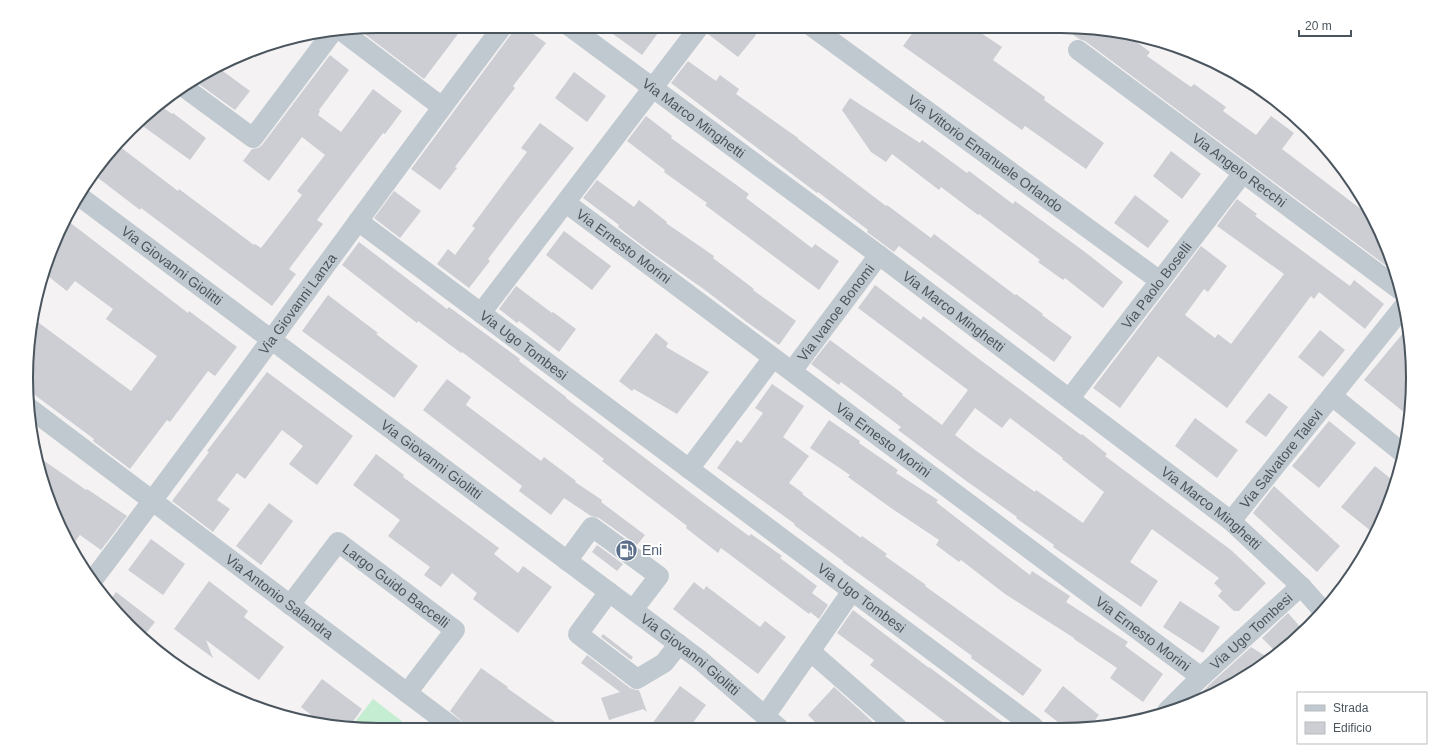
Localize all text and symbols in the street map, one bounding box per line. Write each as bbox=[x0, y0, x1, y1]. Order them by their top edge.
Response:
scale bar bbox=[1299, 12, 1351, 38]
text: 20 m bbox=[1305, 19, 1332, 33]
street label: Via Marco Minghetti bbox=[639, 75, 748, 161]
street label: Via Vittorio Emanuele Orlando bbox=[905, 91, 1066, 215]
street label: Via Angelo Recchi bbox=[1189, 130, 1289, 210]
street label: Via Ernesto Morini bbox=[573, 205, 674, 287]
street label: Via Giovanni Giolitti bbox=[118, 222, 226, 308]
street label: Via Paolo Boselli bbox=[1118, 239, 1195, 332]
street label: Via Giovanni Lanza bbox=[255, 250, 340, 358]
street label: Via Ivanoe Bonomi bbox=[794, 261, 877, 364]
street label: Via Marco Minghetti bbox=[900, 268, 1008, 355]
street label: Via Ugo Tombesi bbox=[477, 307, 571, 383]
street label: Via Ernesto Morini bbox=[833, 399, 934, 480]
street label: Via Salvatore Talevi bbox=[1236, 406, 1326, 511]
street label: Via Giovanni Giolitti bbox=[378, 416, 485, 502]
street label: Via Marco Minghetti bbox=[1158, 463, 1264, 553]
fuel station icon: Eni bbox=[614, 537, 640, 563]
street label: Largo Guido Baccelli bbox=[340, 540, 453, 631]
place label: Eni bbox=[642, 542, 662, 558]
street label: Via Antonio Salandra bbox=[223, 551, 337, 643]
street label: Via Ugo Tombesi bbox=[815, 560, 909, 636]
street label: Via Ugo Tombesi bbox=[1207, 590, 1296, 673]
street label: Via Ernesto Morini bbox=[1092, 593, 1194, 674]
street label: Via Giovanni Giolitti bbox=[637, 610, 743, 699]
legend bbox=[1297, 692, 1427, 744]
text: Strada bbox=[1333, 701, 1369, 715]
text: Edificio bbox=[1333, 721, 1372, 735]

